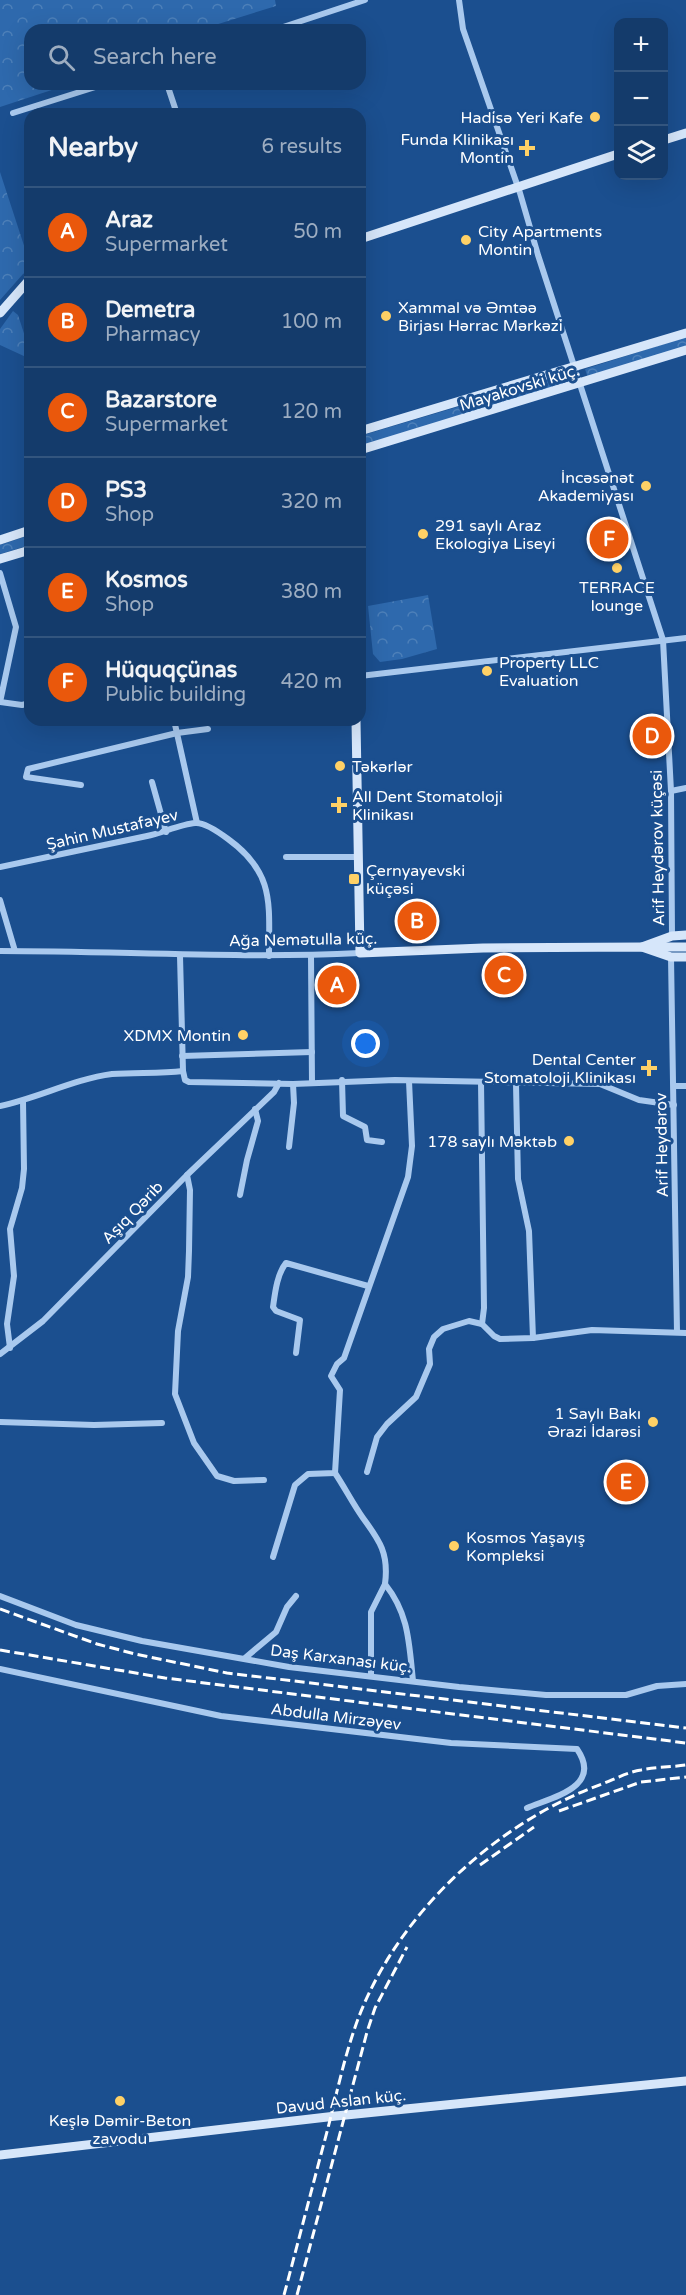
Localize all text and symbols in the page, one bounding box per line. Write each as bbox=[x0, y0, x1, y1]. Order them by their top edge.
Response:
map controls bbox=[614, 18, 668, 180]
button: + bbox=[614, 18, 668, 72]
search box bbox=[24, 24, 366, 90]
icon: search bbox=[45, 41, 78, 74]
text: Search here bbox=[93, 44, 217, 70]
button: − bbox=[614, 72, 668, 126]
place label: Hadisə Yeri Kafe bbox=[460, 108, 583, 128]
marker: Hadisə Yeri Kafe bbox=[588, 110, 602, 124]
button: layers bbox=[614, 126, 668, 180]
place label: Funda Klinikası Montin bbox=[400, 130, 514, 168]
text: Nearby bbox=[48, 132, 138, 163]
text: 6 results bbox=[262, 135, 342, 159]
marker: Funda Klinikası Montin bbox=[518, 139, 536, 157]
text: Araz bbox=[105, 207, 153, 233]
text: A bbox=[60, 220, 75, 244]
text: 50 m bbox=[293, 220, 342, 244]
place label: City Apartments Montin bbox=[478, 222, 602, 260]
text: Supermarket bbox=[105, 233, 228, 257]
marker: City Apartments Montin bbox=[459, 233, 473, 247]
text: Demetra bbox=[105, 297, 195, 323]
place label: Xammal və Əmtəə Birjası Hərrac Mərkəzi bbox=[398, 298, 563, 336]
marker: Xammal və Əmtəə Birjası Hərrac Mərkəzi bbox=[379, 309, 393, 323]
text: B bbox=[61, 310, 74, 334]
text: 100 m bbox=[281, 310, 342, 334]
text: Pharmacy bbox=[105, 323, 200, 347]
street label: Mayakovski küç. bbox=[457, 360, 582, 416]
text: Bazarstore bbox=[105, 387, 217, 413]
text: C bbox=[61, 400, 74, 424]
text: 120 m bbox=[281, 400, 342, 424]
text: Supermarket bbox=[105, 413, 228, 437]
place label: İncəsənət Akademiyası bbox=[538, 468, 634, 506]
text: PS3 bbox=[105, 477, 147, 503]
marker: İncəsənət Akademiyası bbox=[639, 479, 653, 493]
text: D bbox=[60, 490, 75, 514]
text: 320 m bbox=[281, 490, 342, 514]
text: Shop bbox=[105, 503, 154, 527]
place label: 291 saylı Araz Ekologiya Liseyi bbox=[435, 516, 555, 554]
pin: F bbox=[590, 516, 628, 562]
marker: 291 saylı Araz Ekologiya Liseyi bbox=[416, 527, 430, 541]
marker: TERRACE lounge bbox=[610, 561, 624, 575]
text: Kosmos bbox=[105, 567, 188, 593]
place label: TERRACE lounge bbox=[579, 578, 655, 616]
text: E bbox=[61, 580, 74, 604]
text: 380 m bbox=[281, 580, 342, 604]
text: Shop bbox=[105, 593, 154, 617]
place label: Property LLC Evaluation bbox=[499, 653, 599, 691]
text: Hüquqçünas bbox=[105, 657, 237, 683]
marker: Property LLC Evaluation bbox=[480, 664, 494, 678]
text: F bbox=[61, 670, 74, 694]
text: 420 m bbox=[281, 670, 342, 694]
text: Public building bbox=[105, 683, 246, 707]
pin: D bbox=[632, 714, 672, 758]
place label: Təkərlər bbox=[352, 757, 414, 777]
marker: Təkərlər bbox=[333, 759, 347, 773]
street label: Arif Heydərov küçəsi bbox=[647, 770, 669, 926]
place label: All Dent Stomatoloji Klinikası bbox=[352, 787, 503, 825]
marker: All Dent Stomatoloji Klinikası bbox=[330, 796, 348, 814]
street label: Şahin Mustafayev bbox=[44, 805, 181, 855]
place label: Çernyayevski küçəsi bbox=[366, 861, 465, 899]
marker: Çernyayevski küçəsi bbox=[347, 872, 361, 886]
pin: B bbox=[398, 898, 436, 944]
street label: Ağa Nemətulla küç. bbox=[229, 929, 377, 951]
pin: C bbox=[484, 952, 524, 998]
pin: A bbox=[318, 962, 356, 1008]
place label: XDMX Montin bbox=[124, 1026, 231, 1046]
marker: XDMX Montin bbox=[236, 1028, 250, 1042]
your location bbox=[351, 1029, 380, 1058]
place label: Dental Center Stomatoloji Klinikası bbox=[484, 1050, 637, 1088]
marker: Dental Center Stomatoloji Klinikası bbox=[640, 1059, 658, 1077]
street label: Arif Heydərov bbox=[651, 1092, 673, 1197]
place label: 178 saylı Məktəb bbox=[427, 1132, 557, 1152]
marker: 178 saylı Məktəb bbox=[562, 1134, 576, 1148]
street label: Aşıq Qərib bbox=[98, 1177, 168, 1248]
place label: 1 Saylı Bakı Ərazi İdarəsi bbox=[547, 1404, 641, 1442]
marker: 1 Saylı Bakı Ərazi İdarəsi bbox=[646, 1415, 660, 1429]
pin: E bbox=[606, 1460, 646, 1504]
place label: Kosmos Yaşayış Kompleksi bbox=[466, 1528, 585, 1566]
marker: Kosmos Yaşayış Kompleksi bbox=[447, 1539, 461, 1553]
street label: Daş Karxanası küç. bbox=[269, 1640, 413, 1678]
street label: Abdulla Mirzəyev bbox=[270, 1699, 403, 1735]
street label: Davud Aslan küç. bbox=[275, 2085, 407, 2119]
marker: Keşlə Dəmir-Beton zavodu bbox=[113, 2094, 127, 2108]
place label: Keşlə Dəmir-Beton zavodu bbox=[49, 2111, 191, 2149]

